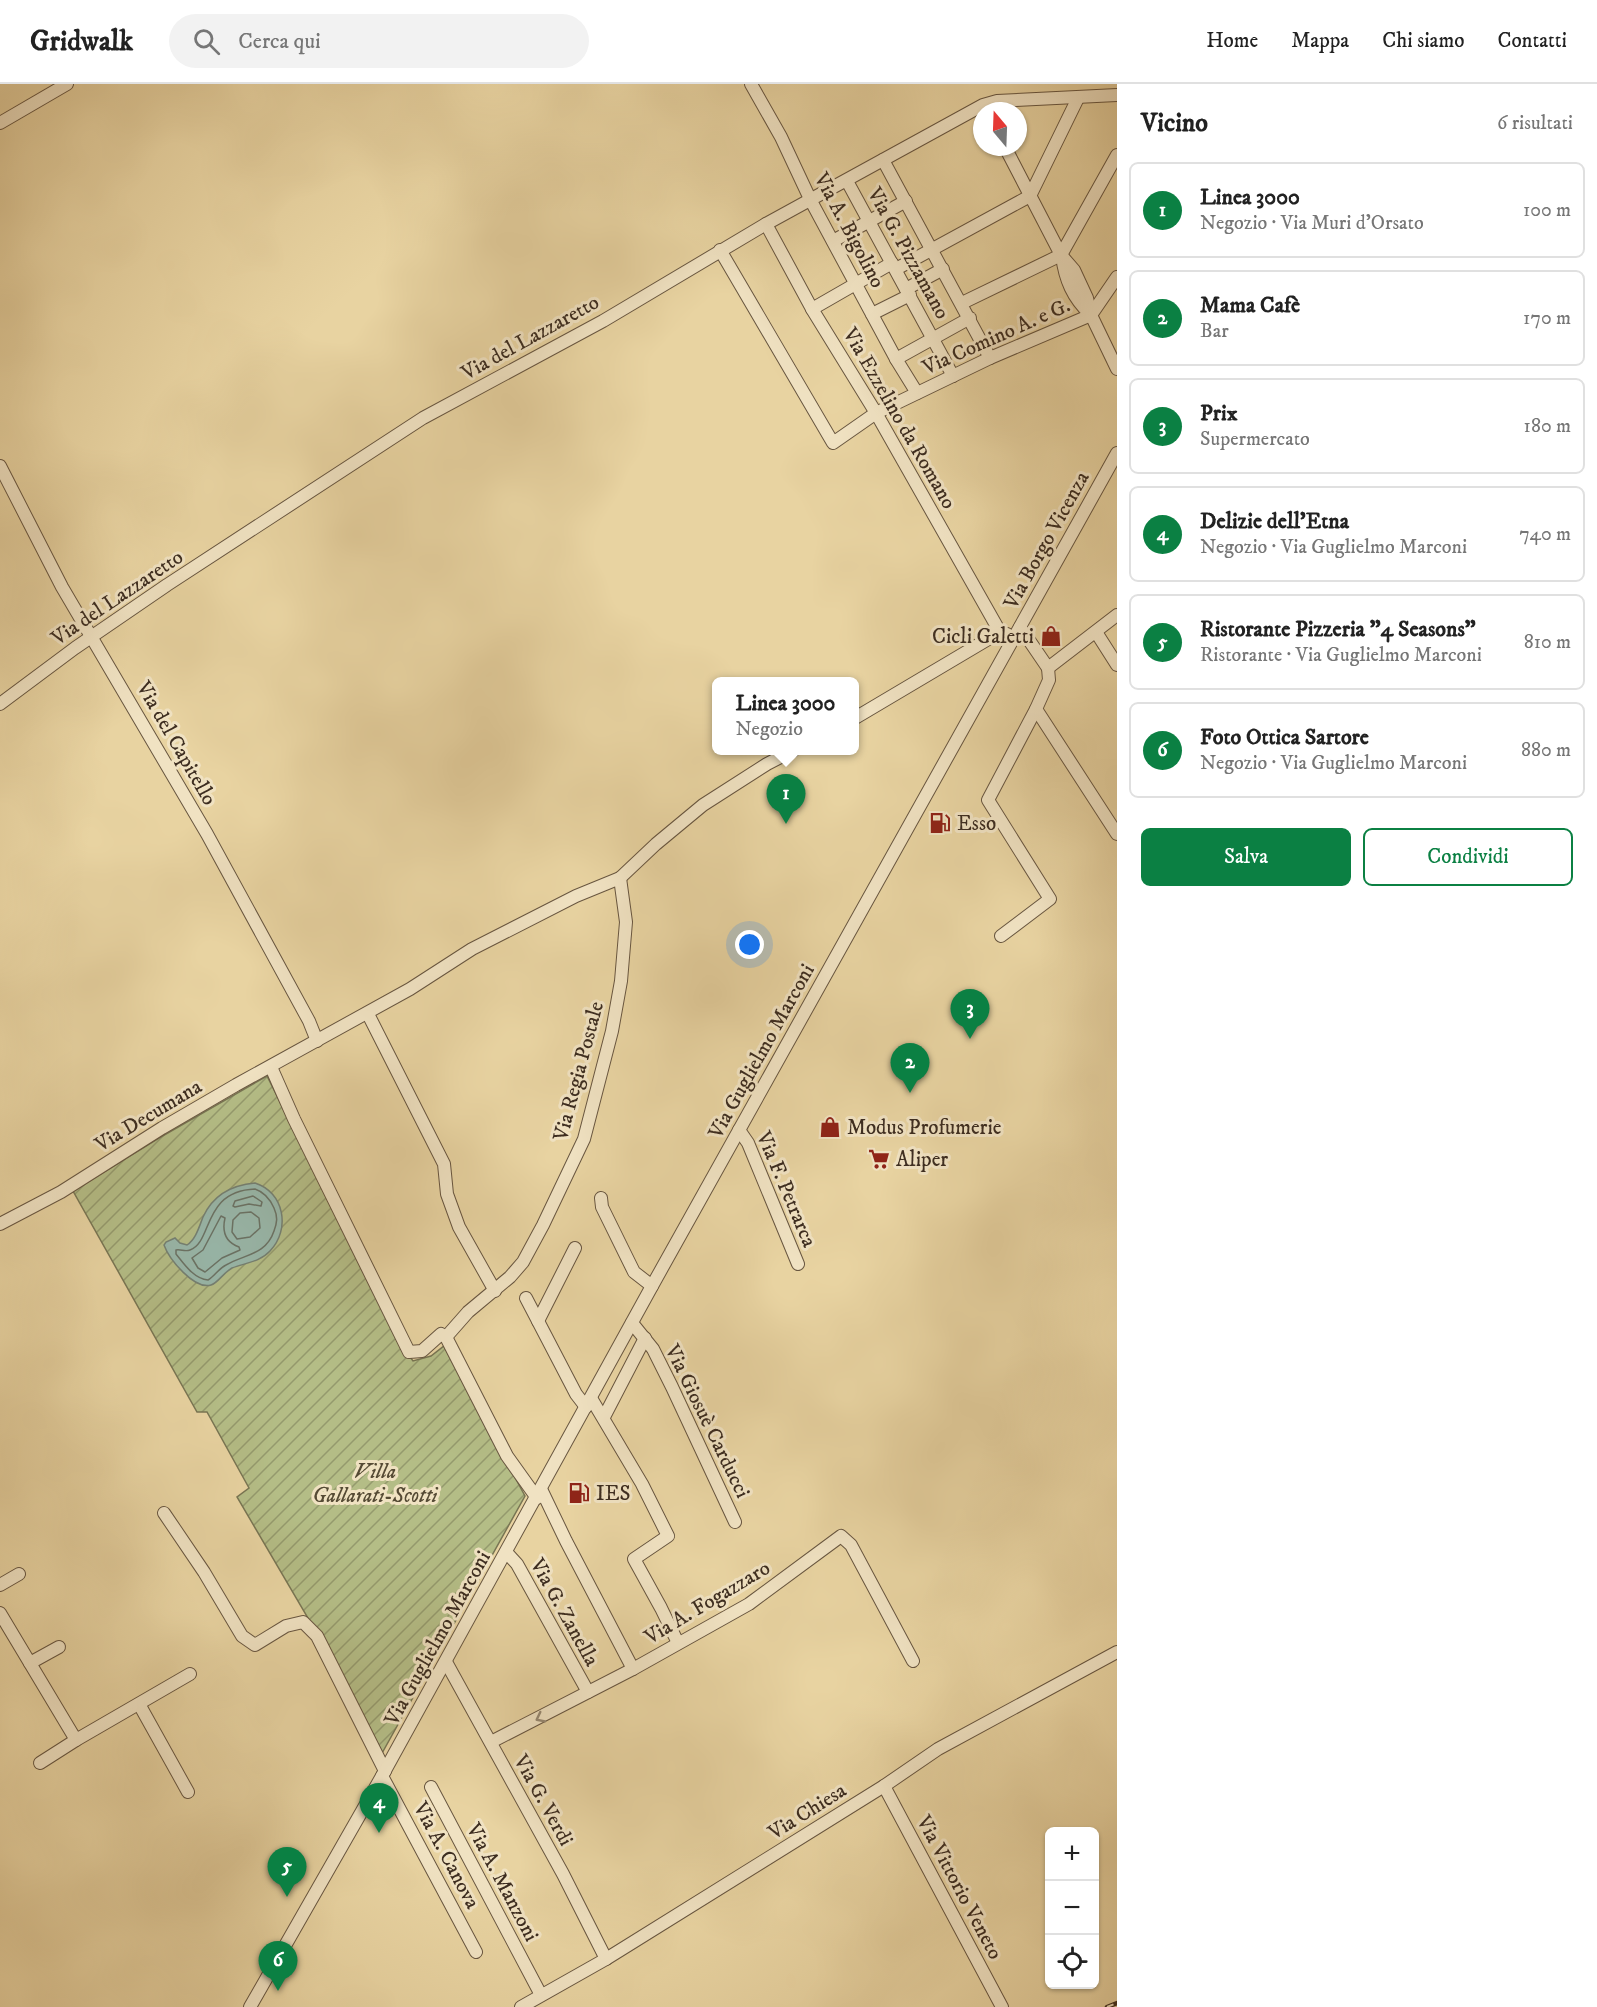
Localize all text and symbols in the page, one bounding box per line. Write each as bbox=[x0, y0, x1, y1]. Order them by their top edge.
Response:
search box bbox=[169, 14, 589, 68]
text: Gridwalk bbox=[30, 24, 133, 59]
icon: search bbox=[190, 25, 223, 58]
text: Cerca qui bbox=[238, 28, 321, 55]
text: Home bbox=[1206, 28, 1258, 54]
text: Mappa bbox=[1291, 28, 1349, 54]
text: Chi siamo bbox=[1382, 28, 1464, 54]
text: Contatti bbox=[1497, 28, 1567, 54]
north arrow bbox=[973, 102, 1027, 156]
text: Vicino bbox=[1141, 107, 1208, 140]
text: 6 risultati bbox=[1497, 111, 1573, 136]
street label: Via A. Bigolino bbox=[807, 167, 890, 293]
street label: Via G. Pizzamano bbox=[861, 182, 955, 324]
text: Linea 3000 bbox=[1200, 184, 1300, 211]
text: 1 bbox=[1159, 198, 1166, 223]
text: 100 m bbox=[1523, 198, 1571, 223]
text: Negozio · Via Muri d'Orsato bbox=[1200, 211, 1424, 236]
street label: Via del Lazzaretto bbox=[456, 289, 604, 387]
text: Mama Cafè bbox=[1200, 292, 1300, 319]
street label: Via Comino A. e G. bbox=[918, 293, 1074, 382]
text: 2 bbox=[1158, 306, 1167, 331]
text: 170 m bbox=[1523, 306, 1571, 331]
text: Bar bbox=[1200, 319, 1229, 344]
street label: Via Ezzelino da Romano bbox=[836, 322, 962, 514]
text: Prix bbox=[1200, 400, 1237, 427]
text: 3 bbox=[1159, 414, 1166, 439]
text: 180 m bbox=[1524, 414, 1571, 439]
text: Supermercato bbox=[1200, 427, 1310, 452]
street label: Via Borgo Vicenza bbox=[998, 467, 1095, 615]
text: Delizie dell'Etna bbox=[1200, 508, 1349, 535]
text: 4 bbox=[1157, 522, 1168, 547]
text: 740 m bbox=[1519, 522, 1571, 547]
text: Negozio · Via Guglielmo Marconi bbox=[1200, 535, 1467, 560]
street label: Via del Lazzaretto bbox=[46, 544, 188, 652]
text: Ristorante Pizzeria "4 Seasons" bbox=[1200, 616, 1476, 643]
place label: Cicli Galetti bbox=[932, 624, 1034, 650]
shop icon: Cicli Galetti bbox=[1039, 624, 1063, 648]
text: 5 bbox=[1158, 630, 1167, 655]
text: 810 m bbox=[1524, 630, 1571, 655]
text: Ristorante · Via Guglielmo Marconi bbox=[1200, 643, 1482, 668]
street label: Via del Capitello bbox=[130, 676, 222, 810]
popup bbox=[712, 677, 859, 755]
text: Linea 3000 bbox=[736, 690, 835, 717]
text: Negozio bbox=[736, 717, 803, 742]
text: Foto Ottica Sartore bbox=[1200, 724, 1369, 751]
text: 6 bbox=[1157, 738, 1168, 763]
text: 880 m bbox=[1521, 738, 1571, 763]
text: Negozio · Via Guglielmo Marconi bbox=[1200, 751, 1467, 776]
pin: 1 bbox=[766, 774, 806, 824]
fuel station icon: Esso bbox=[928, 811, 952, 835]
place label: Esso bbox=[957, 811, 996, 837]
button: Salva bbox=[1141, 828, 1351, 886]
button: Condividi bbox=[1363, 828, 1573, 886]
your location bbox=[735, 930, 764, 959]
street label: Via Guglielmo Marconi bbox=[703, 960, 821, 1144]
pin: 3 bbox=[950, 990, 990, 1039]
street label: Via Regia Postale bbox=[548, 998, 610, 1145]
pin: 2 bbox=[890, 1044, 930, 1093]
street label: Via Decumana bbox=[89, 1074, 207, 1158]
shop icon: Modus Profumerie bbox=[818, 1115, 842, 1139]
place label: Modus Profumerie bbox=[847, 1115, 1002, 1141]
street label: Via F. Petrarca bbox=[750, 1127, 822, 1251]
supermarket icon: Aliper bbox=[867, 1147, 891, 1171]
place label: Aliper bbox=[896, 1147, 948, 1173]
street label: Via Giosuè Carducci bbox=[658, 1340, 755, 1502]
park label: Villa Gallarati-Scotti bbox=[313, 1459, 439, 1509]
fuel station icon: IES bbox=[567, 1481, 591, 1505]
place label: IES bbox=[596, 1481, 631, 1507]
street label: Via Guglielmo Marconi bbox=[379, 1547, 497, 1731]
street label: Via G. Zanella bbox=[523, 1553, 604, 1671]
street label: Via A. Fogazzaro bbox=[639, 1555, 775, 1651]
one-way arrow bbox=[535, 1711, 546, 1722]
street label: Via G. Verdi bbox=[507, 1749, 579, 1851]
street label: Via Chiesa bbox=[763, 1778, 851, 1846]
pin: 4 bbox=[360, 1784, 398, 1833]
street label: Via A. Canova bbox=[407, 1797, 485, 1913]
street label: Via Vittorio Veneto bbox=[910, 1810, 1008, 1964]
street label: Via A. Manzoni bbox=[460, 1818, 544, 1946]
map controls bbox=[1045, 1827, 1099, 1989]
button: + bbox=[1045, 1827, 1099, 1881]
pin: 5 bbox=[268, 1848, 306, 1897]
button: − bbox=[1045, 1881, 1099, 1935]
button: locate bbox=[1045, 1935, 1099, 1989]
pin: 6 bbox=[258, 1942, 298, 1991]

